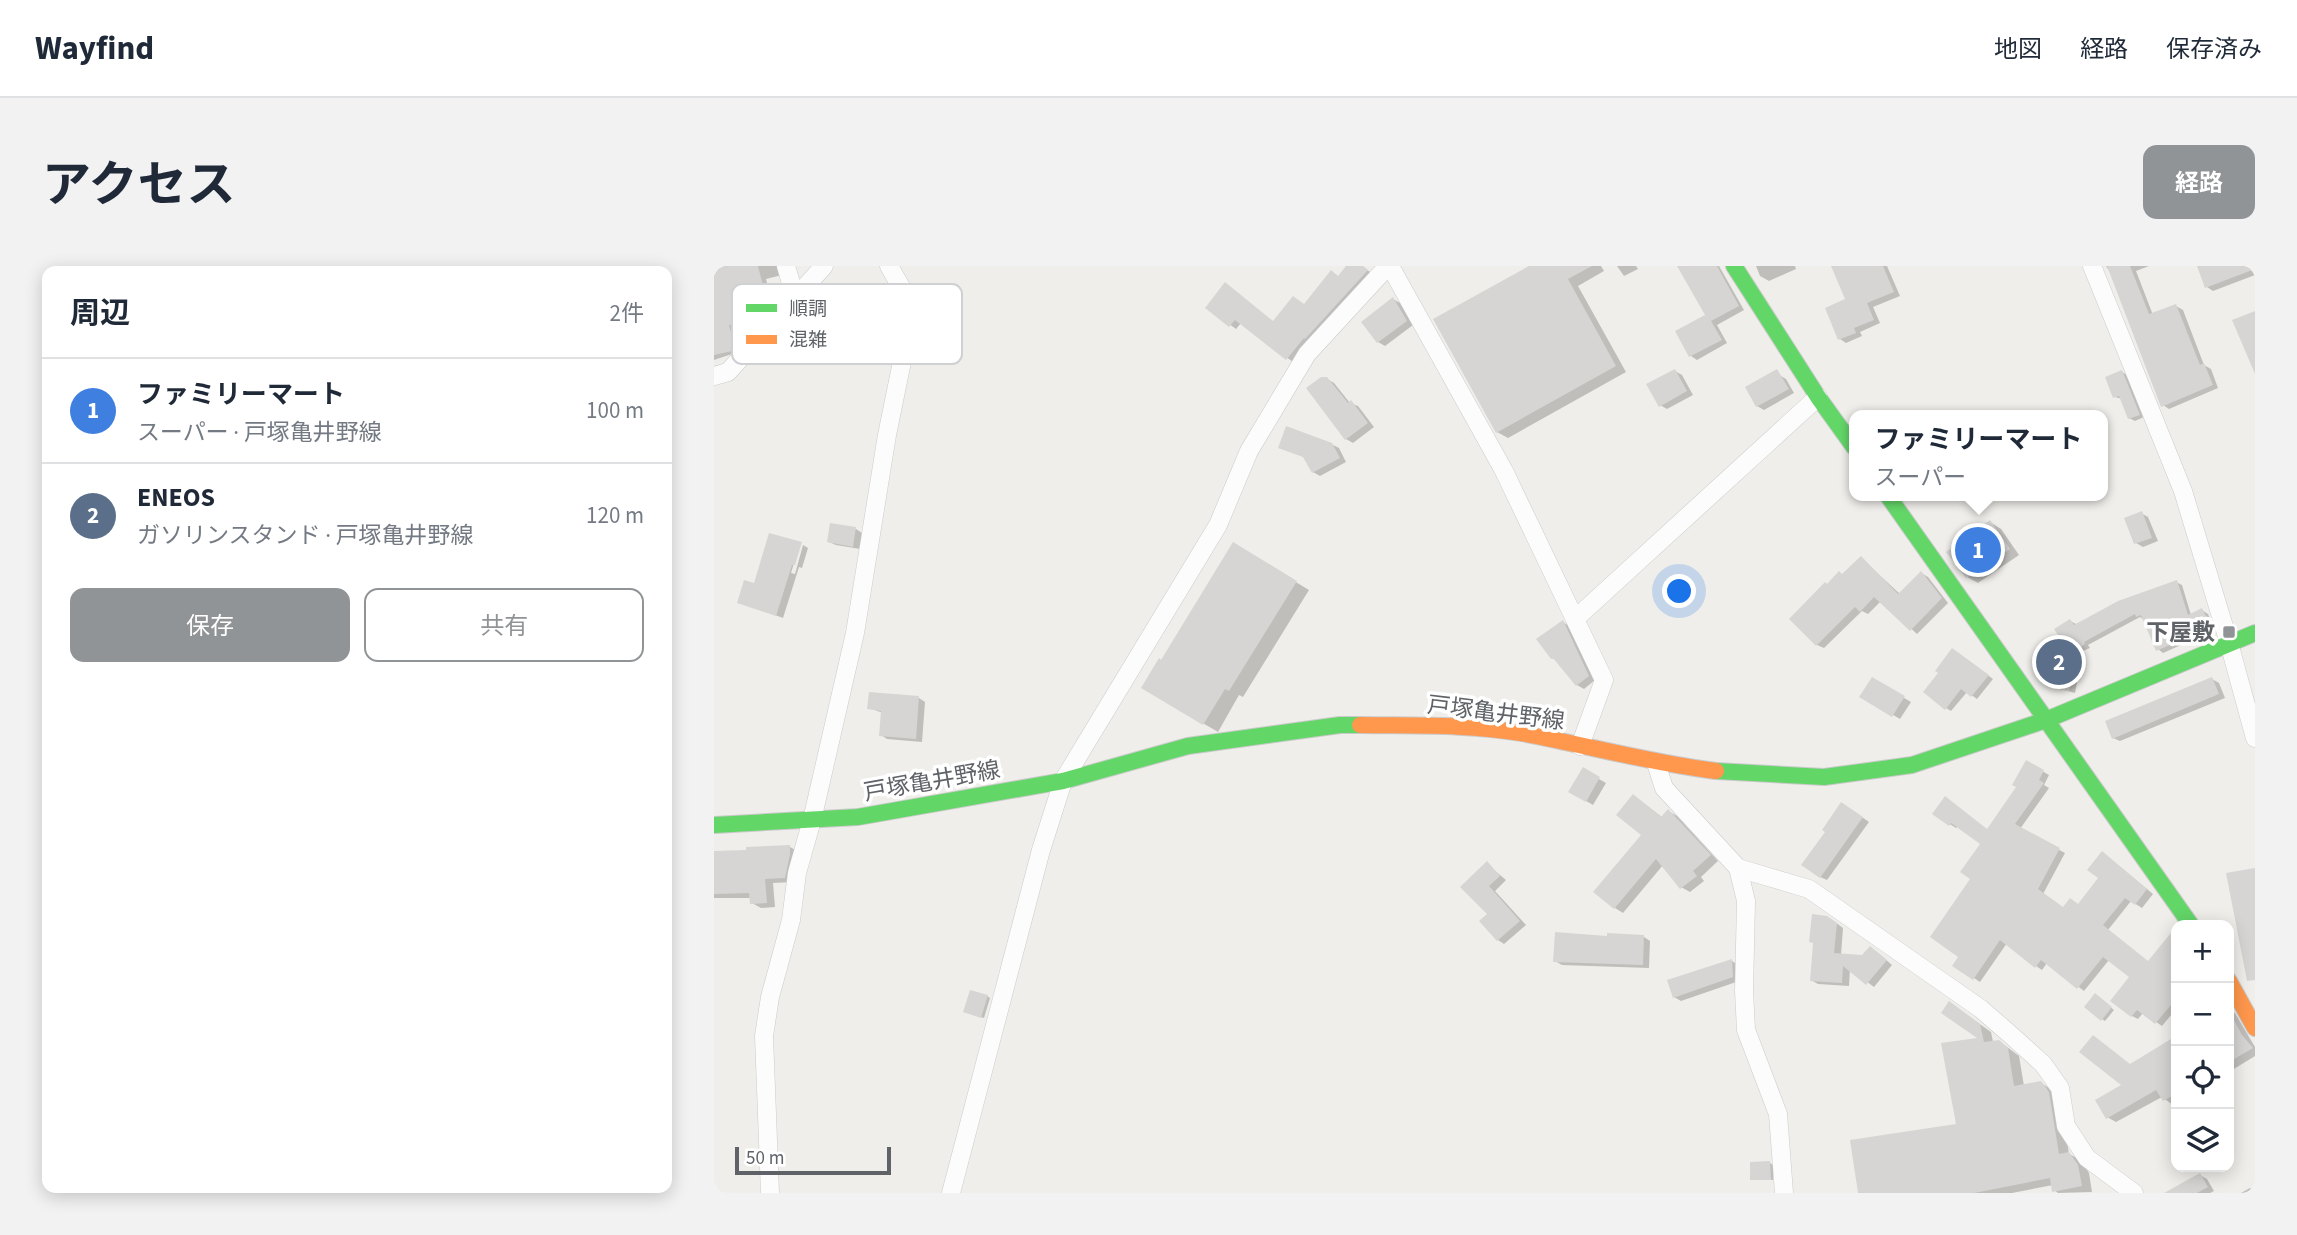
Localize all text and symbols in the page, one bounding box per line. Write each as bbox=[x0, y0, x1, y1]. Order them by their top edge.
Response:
text: Wayfind bbox=[35, 25, 154, 72]
text: 地図 bbox=[1994, 32, 2042, 67]
text: 経路 bbox=[2080, 32, 2128, 67]
text: 保存済み bbox=[2166, 32, 2262, 67]
button: 経路 bbox=[2143, 145, 2255, 219]
text: アクセス bbox=[42, 151, 236, 221]
legend bbox=[732, 284, 962, 364]
text: 周辺 bbox=[70, 292, 130, 335]
text: 順調 bbox=[789, 296, 827, 323]
text: 2件 bbox=[610, 297, 644, 330]
text: 混雑 bbox=[789, 327, 827, 354]
text: ファミリーマート bbox=[137, 376, 345, 413]
text: 1 bbox=[87, 394, 99, 427]
text: 100 m bbox=[586, 394, 644, 427]
popup bbox=[1849, 410, 2108, 501]
text: スーパー · 戸塚亀井野線 bbox=[137, 416, 382, 449]
text: ファミリーマート bbox=[1874, 421, 2083, 458]
text: スーパー bbox=[1874, 461, 1966, 494]
text: ENEOS bbox=[137, 479, 215, 516]
text: 2 bbox=[87, 499, 99, 532]
text: 120 m bbox=[586, 499, 644, 532]
text: ガソリンスタンド · 戸塚亀井野線 bbox=[137, 519, 473, 552]
pin: 1 bbox=[1955, 524, 2001, 576]
your location bbox=[1662, 574, 1696, 608]
button: 保存 bbox=[70, 588, 350, 662]
button: 共有 bbox=[364, 588, 644, 662]
place label: 下屋敷 bbox=[2146, 616, 2215, 649]
marker: 下屋敷 bbox=[2221, 624, 2237, 640]
pin: 2 bbox=[2036, 636, 2082, 688]
street label: 戸塚亀井野線 bbox=[1426, 688, 1566, 738]
street label: 戸塚亀井野線 bbox=[861, 753, 1003, 809]
map controls bbox=[2171, 920, 2234, 1172]
button: + bbox=[2171, 920, 2234, 983]
button: − bbox=[2171, 983, 2234, 1046]
button: locate bbox=[2171, 1046, 2234, 1109]
button: layers bbox=[2171, 1109, 2234, 1172]
scale bar bbox=[735, 1144, 891, 1176]
text: 50 m bbox=[746, 1145, 784, 1172]

